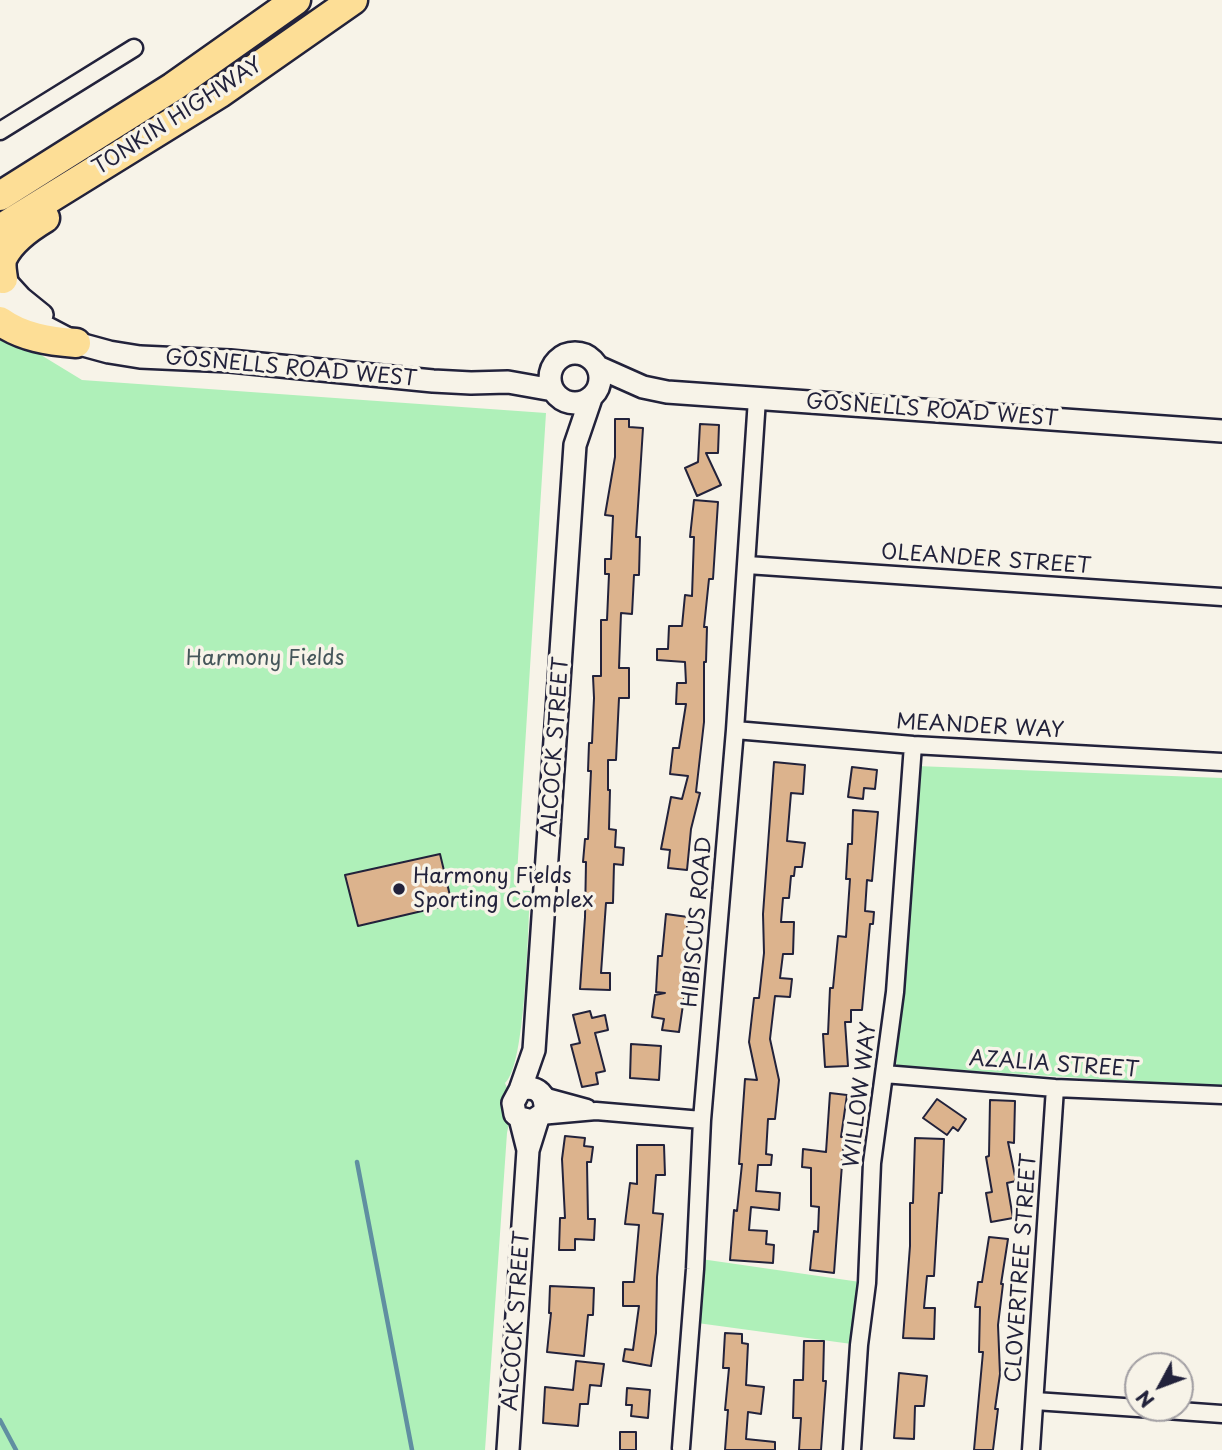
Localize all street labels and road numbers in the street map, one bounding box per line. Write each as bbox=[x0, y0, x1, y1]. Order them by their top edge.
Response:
street label: TONKIN HIGHWAY bbox=[88, 53, 268, 181]
street label: GOSNELLS ROAD WEST bbox=[164, 345, 418, 393]
street label: GOSNELLS ROAD WEST bbox=[805, 390, 1059, 432]
street label: OLEANDER STREET bbox=[880, 540, 1092, 580]
street label: ALCOCK STREET bbox=[537, 656, 575, 838]
street label: MEANDER WAY bbox=[895, 710, 1065, 744]
street label: HIBISCUS ROAD bbox=[678, 836, 718, 1008]
street label: WILLOW WAY bbox=[840, 1021, 882, 1169]
street label: AZALIA STREET bbox=[968, 1046, 1140, 1084]
street label: CLOVERTREE STREET bbox=[1001, 1153, 1043, 1383]
street label: ALCOCK STREET bbox=[498, 1230, 536, 1412]

